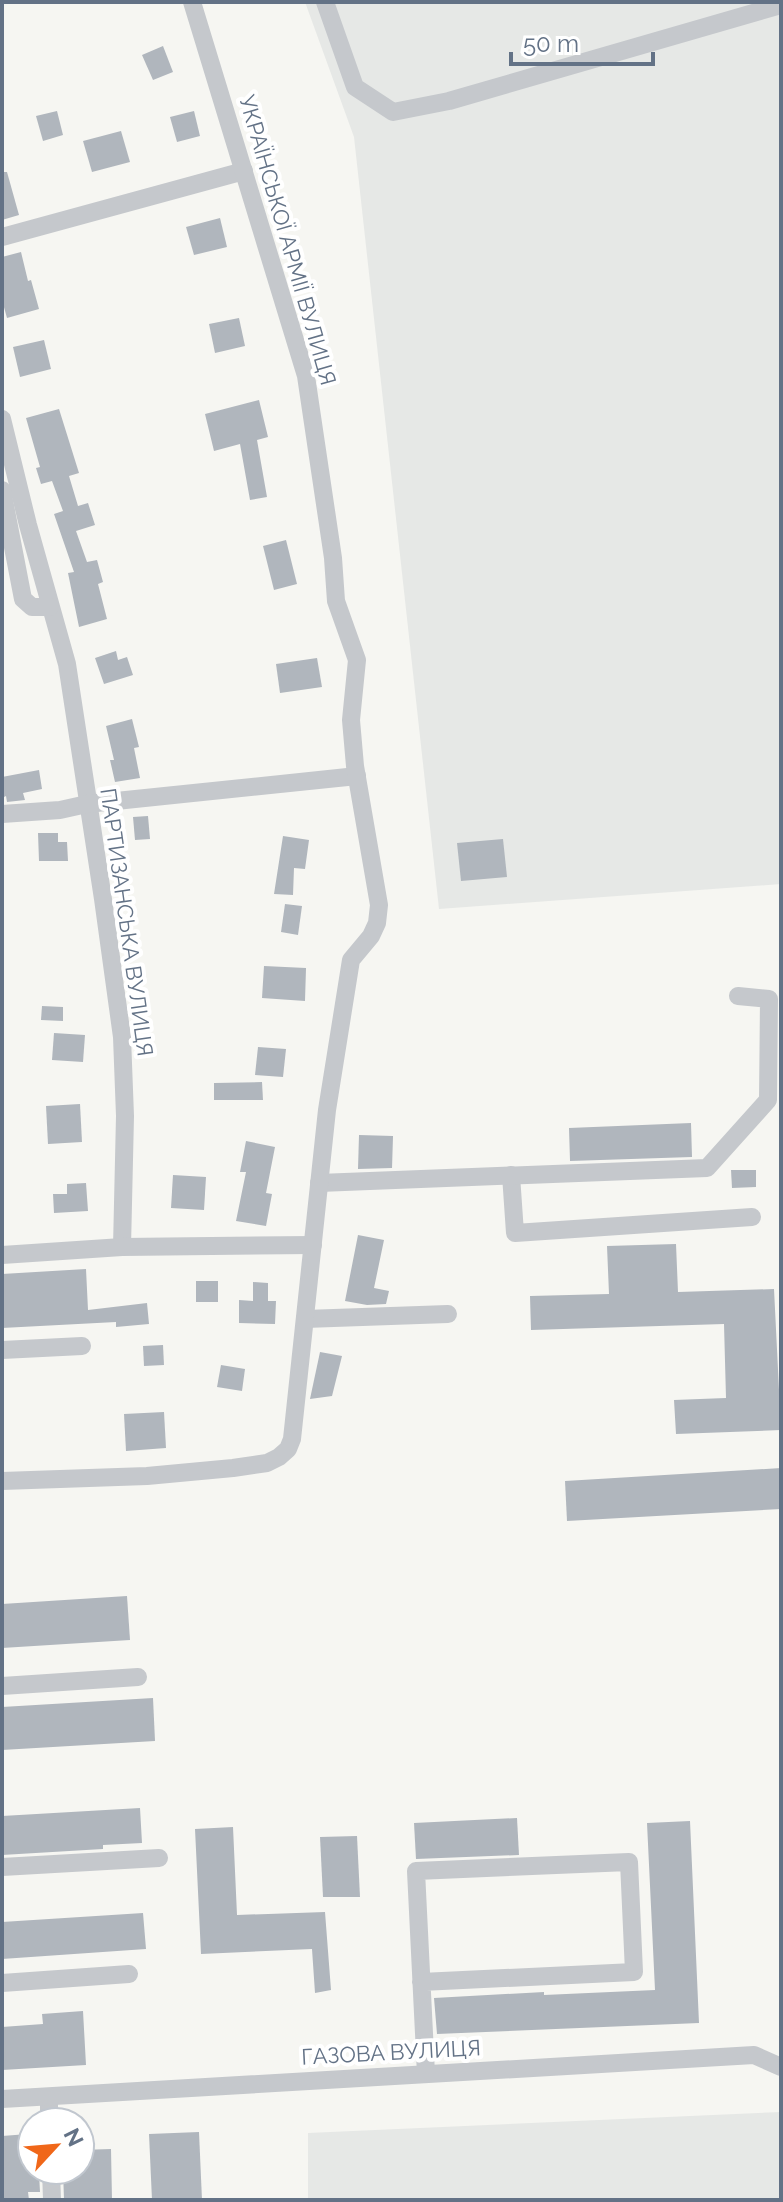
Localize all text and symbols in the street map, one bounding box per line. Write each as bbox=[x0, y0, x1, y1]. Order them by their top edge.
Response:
scale bar bbox=[511, 16, 653, 66]
text: 50 m bbox=[523, 29, 579, 58]
street label: УКРАЇНСЬКОЇ АРМІЇ ВУЛИЦЯ bbox=[234, 92, 342, 388]
street label: ПАРТИЗАНСЬКА ВУЛИЦЯ bbox=[95, 786, 159, 1058]
street label: ГАЗОВА ВУЛИЦЯ bbox=[301, 2034, 481, 2070]
north arrow bbox=[16, 2106, 96, 2186]
text: N bbox=[59, 2124, 89, 2150]

